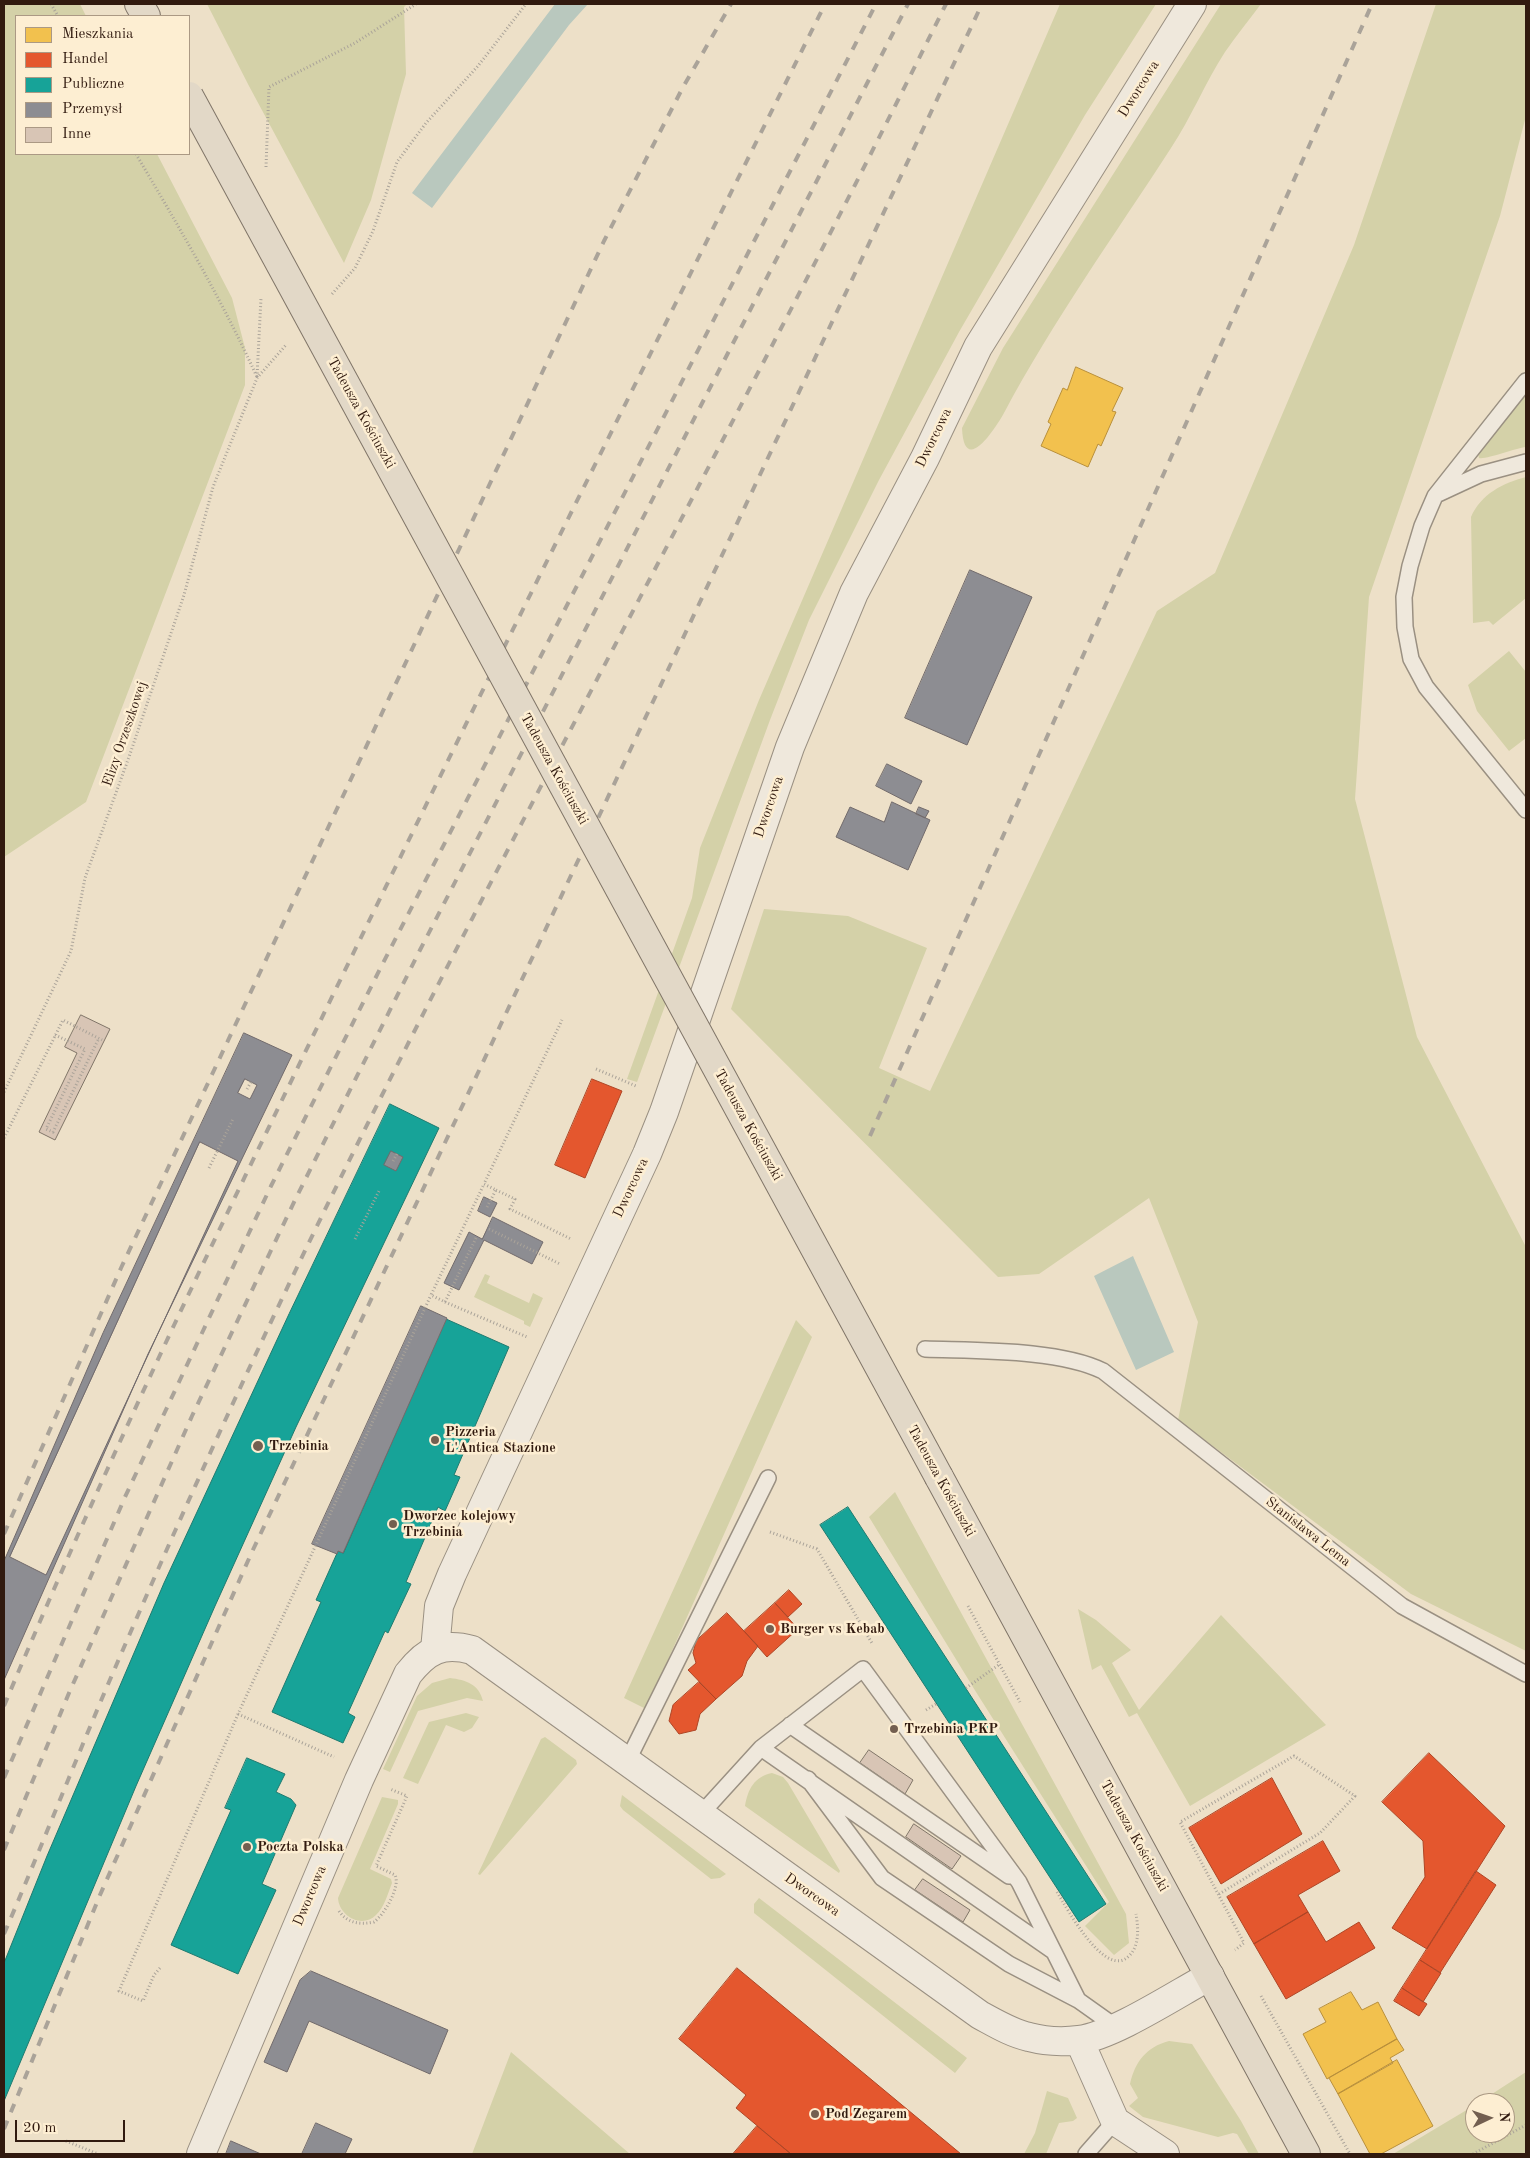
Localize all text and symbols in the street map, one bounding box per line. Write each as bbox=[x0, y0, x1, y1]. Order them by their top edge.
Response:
legend bbox=[15, 15, 190, 155]
text: Mieszkania bbox=[62, 27, 133, 42]
text: Handel bbox=[62, 52, 108, 67]
street label: Dworcowa bbox=[1115, 57, 1163, 121]
text: Publiczne bbox=[62, 77, 124, 92]
text: Przemysł bbox=[62, 102, 122, 117]
text: Inne bbox=[62, 127, 91, 142]
street label: Tadeusza Kościuszki bbox=[323, 354, 399, 472]
street label: Dworcowa bbox=[912, 406, 956, 470]
street label: Elizy Orzeszkowej bbox=[99, 679, 151, 789]
street label: Tadeusza Kościuszki bbox=[516, 710, 592, 828]
street label: Dworcowa bbox=[751, 774, 787, 840]
street label: Tadeusza Kościuszki bbox=[710, 1066, 786, 1184]
street label: Dworcowa bbox=[610, 1155, 652, 1221]
street label: Tadeusza Kościuszki bbox=[903, 1422, 979, 1540]
place label: Pizzeria L'Antica Stazione bbox=[445, 1424, 556, 1456]
marker: Pizzeria L'Antica Stazione bbox=[429, 1434, 441, 1446]
place label: Trzebinia bbox=[269, 1438, 329, 1454]
marker: Trzebinia bbox=[251, 1439, 265, 1453]
street label: Stanisława Lema bbox=[1262, 1494, 1354, 1570]
place label: Dworzec kolejowy Trzebinia bbox=[403, 1508, 516, 1540]
marker: Dworzec kolejowy Trzebinia bbox=[387, 1518, 399, 1530]
place label: Burger vs Kebab bbox=[780, 1621, 885, 1637]
marker: Burger vs Kebab bbox=[764, 1623, 776, 1635]
place label: Trzebinia PKP bbox=[904, 1721, 998, 1737]
marker: Trzebinia PKP bbox=[888, 1723, 900, 1735]
street label: Tadeusza Kościuszki bbox=[1096, 1777, 1172, 1895]
place label: Poczta Polska bbox=[257, 1839, 344, 1855]
marker: Poczta Polska bbox=[241, 1841, 253, 1853]
street label: Dworcowa bbox=[290, 1863, 330, 1929]
street label: Dworcowa bbox=[781, 1870, 843, 1920]
north arrow bbox=[1465, 2093, 1515, 2143]
place label: Pod Zegarem bbox=[825, 2106, 907, 2122]
marker: Pod Zegarem bbox=[809, 2108, 821, 2120]
scale bar bbox=[18, 2110, 128, 2142]
text: N bbox=[1497, 2112, 1511, 2123]
text: 20 m bbox=[23, 2121, 57, 2136]

